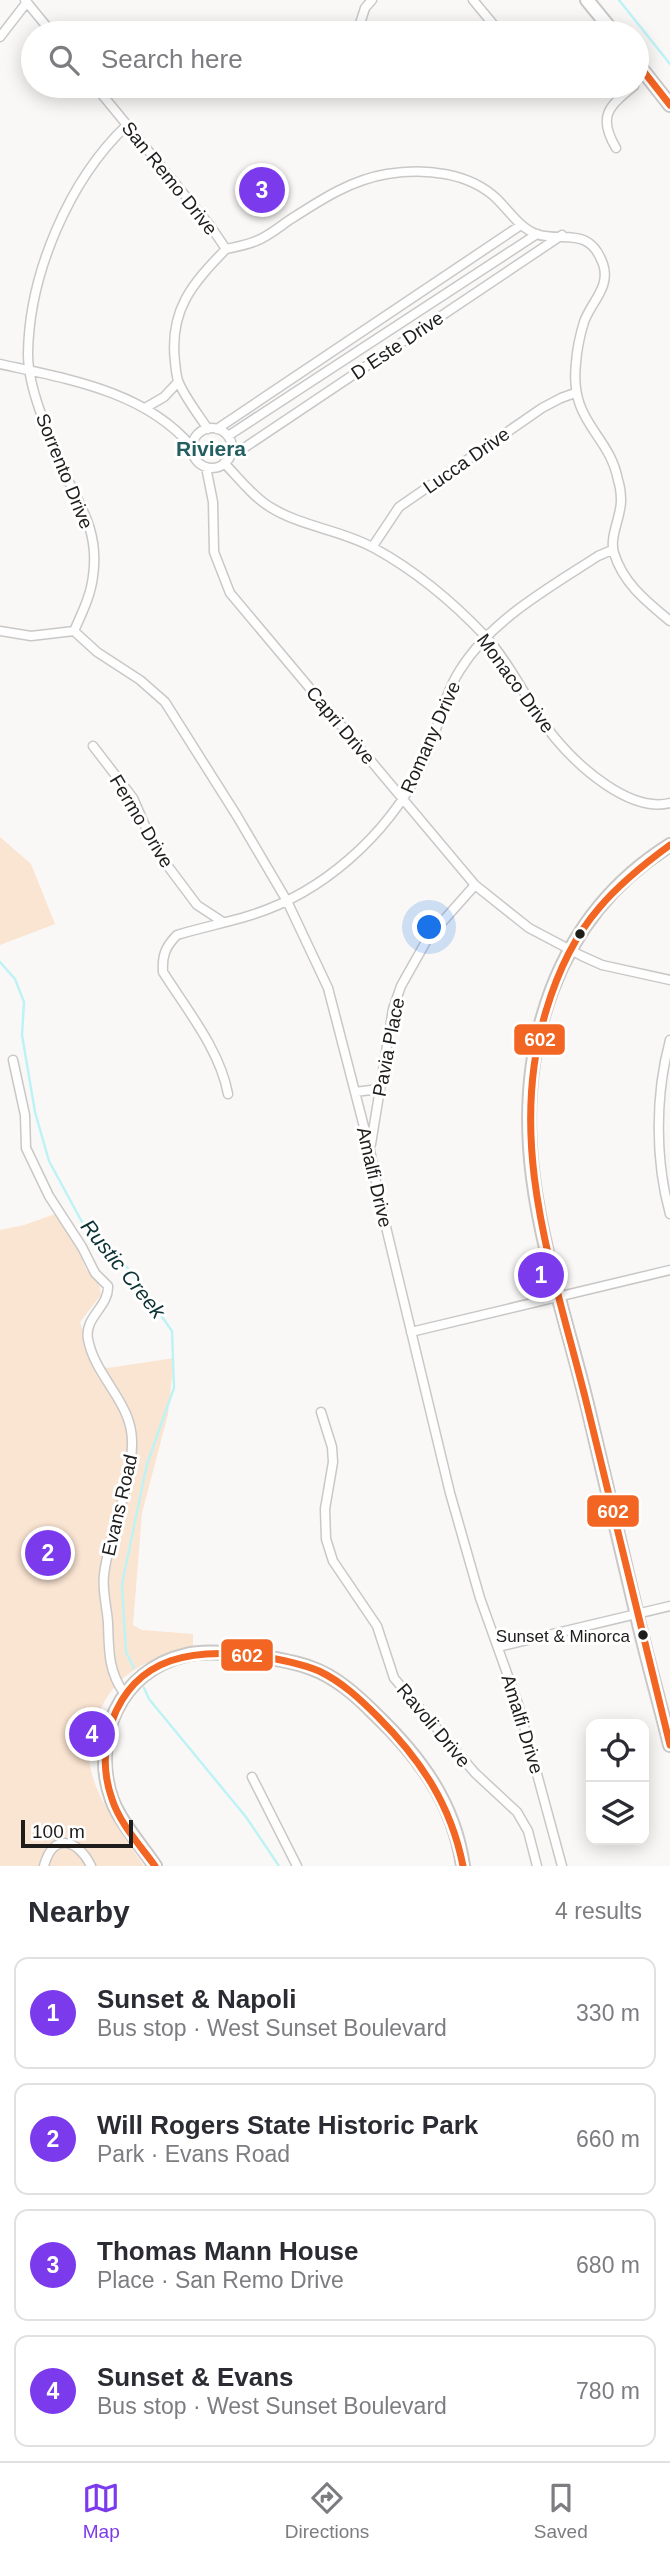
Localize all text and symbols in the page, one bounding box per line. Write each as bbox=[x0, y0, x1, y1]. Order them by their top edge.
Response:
search box bbox=[21, 21, 649, 98]
icon: search bbox=[45, 41, 83, 79]
text: Search here bbox=[101, 44, 243, 74]
street label: San Remo Drive bbox=[118, 118, 222, 239]
pin: 3 bbox=[239, 164, 285, 216]
street label: D Este Drive bbox=[347, 307, 447, 384]
street label: Sorrento Drive bbox=[32, 410, 97, 532]
street label: Lucca Drive bbox=[419, 423, 513, 498]
district label: Riviera bbox=[176, 437, 246, 460]
street label: Monaco Drive bbox=[473, 630, 559, 737]
street label: Romany Drive bbox=[396, 678, 465, 796]
street label: Capri Drive bbox=[302, 682, 379, 768]
street label: Fermo Drive bbox=[106, 771, 177, 871]
your location bbox=[412, 910, 446, 944]
unlabelled marker bbox=[573, 927, 587, 941]
street label: Pavia Place bbox=[369, 996, 408, 1098]
line badge: 602 bbox=[513, 1023, 566, 1056]
text: 602 bbox=[524, 1029, 556, 1050]
street label: Amalfi Drive bbox=[353, 1125, 396, 1229]
water label: Rustic Creek bbox=[77, 1215, 171, 1324]
pin: 1 bbox=[518, 1249, 564, 1301]
street label: Evans Road bbox=[98, 1452, 141, 1558]
line badge: 602 bbox=[586, 1494, 640, 1528]
text: 602 bbox=[597, 1501, 629, 1522]
pin: 2 bbox=[25, 1527, 71, 1579]
place label: Sunset & Minorca bbox=[496, 1627, 631, 1646]
marker: Sunset & Minorca bbox=[636, 1628, 650, 1642]
line badge: 602 bbox=[220, 1638, 274, 1672]
text: 602 bbox=[231, 1645, 263, 1666]
street label: Amalfi Drive bbox=[498, 1672, 548, 1776]
street label: Ravoli Drive bbox=[393, 1679, 475, 1771]
pin: 4 bbox=[69, 1708, 115, 1760]
map controls bbox=[586, 1719, 649, 1845]
button: locate bbox=[586, 1719, 649, 1782]
button: layers bbox=[586, 1782, 649, 1845]
scale bar bbox=[21, 1817, 133, 1849]
text: 100 m bbox=[32, 1821, 85, 1842]
text: Nearby bbox=[28, 1895, 130, 1928]
text: 4 results bbox=[555, 1898, 642, 1924]
text: Sunset & Napoli bbox=[97, 1984, 296, 2014]
text: 1 bbox=[47, 2000, 59, 2026]
text: 330 m bbox=[576, 2000, 640, 2026]
text: Bus stop · West Sunset Boulevard bbox=[97, 2015, 447, 2041]
text: Will Rogers State Historic Park bbox=[97, 2110, 478, 2140]
text: 2 bbox=[47, 2126, 59, 2152]
text: 660 m bbox=[576, 2126, 640, 2152]
text: Park · Evans Road bbox=[97, 2141, 290, 2167]
text: Thomas Mann House bbox=[97, 2236, 358, 2266]
text: 3 bbox=[47, 2252, 59, 2278]
text: 680 m bbox=[576, 2252, 640, 2278]
text: Place · San Remo Drive bbox=[97, 2267, 344, 2293]
text: Sunset & Evans bbox=[97, 2362, 294, 2392]
text: 4 bbox=[47, 2378, 59, 2404]
text: 780 m bbox=[576, 2378, 640, 2404]
text: Bus stop · West Sunset Boulevard bbox=[97, 2393, 447, 2419]
tab: Map bbox=[82, 2479, 120, 2543]
tab: Directions bbox=[285, 2479, 369, 2543]
tab: Saved bbox=[534, 2479, 588, 2543]

